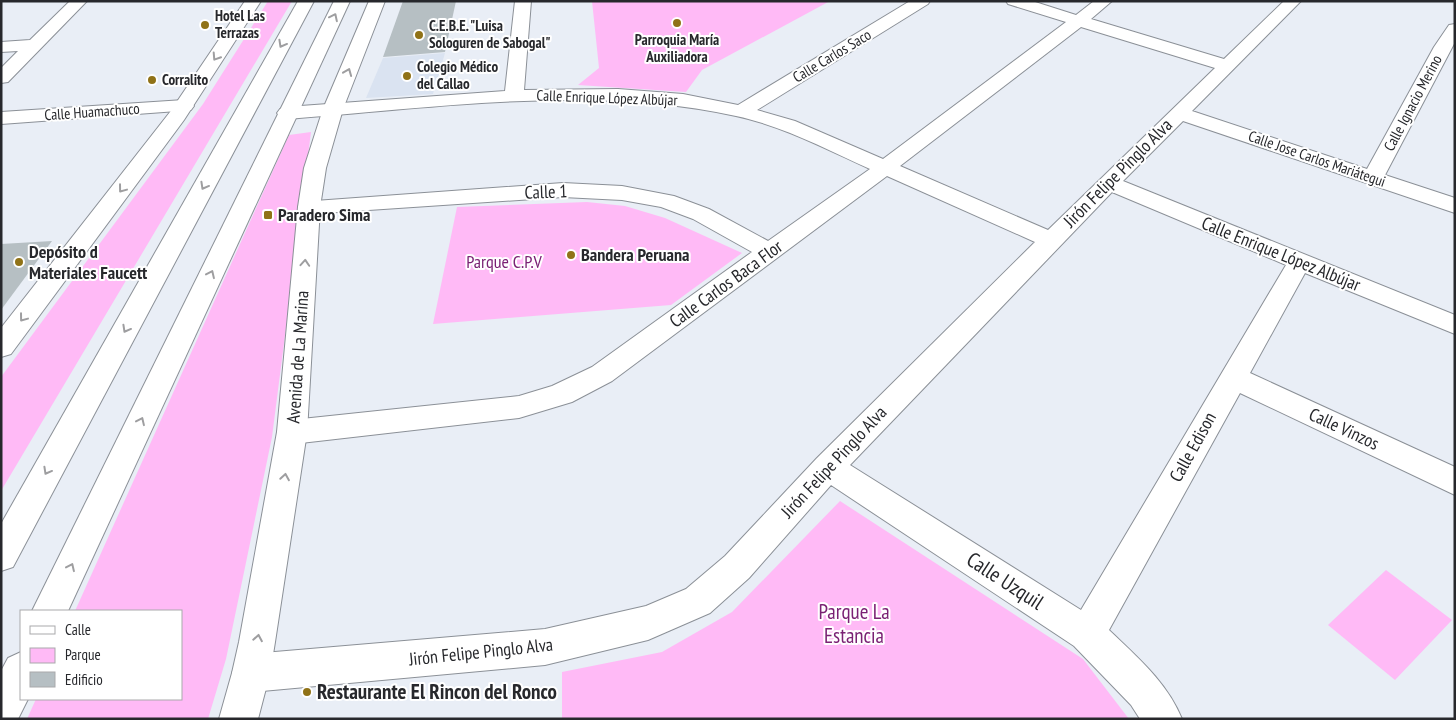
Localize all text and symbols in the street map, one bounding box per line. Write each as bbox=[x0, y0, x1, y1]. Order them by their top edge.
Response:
place label: Hotel Las Terrazas bbox=[215, 6, 265, 42]
one-way arrow bbox=[328, 13, 338, 22]
place label: C.E.B.E. "Luisa Sologuren de Sabogal" bbox=[429, 16, 551, 52]
marker: Parroquia María Auxiliadora bbox=[671, 17, 683, 29]
marker: Hotel Las Terrazas bbox=[199, 19, 211, 31]
street label: Calle Carlos Saco bbox=[789, 25, 874, 86]
marker: C.E.B.E. "Luisa Sologuren de Sabogal" bbox=[413, 29, 425, 41]
place label: Parroquia María Auxiliadora bbox=[635, 30, 719, 66]
one-way arrow bbox=[278, 39, 288, 48]
one-way arrow bbox=[213, 51, 222, 60]
street label: Calle Ignacio Merino bbox=[1379, 51, 1446, 154]
place label: Colegio Médico del Callao bbox=[417, 57, 498, 93]
one-way arrow bbox=[342, 68, 353, 77]
place label: Corralito bbox=[162, 70, 208, 89]
marker: Colegio Médico del Callao bbox=[401, 70, 413, 82]
marker: Corralito bbox=[146, 74, 158, 86]
street label: Calle Enrique López Albújar bbox=[536, 86, 679, 109]
street label: Calle Huamachuco bbox=[44, 99, 140, 124]
street label: Jirón Felipe Pinglo Alva bbox=[1058, 113, 1177, 233]
street label: Calle Jose Carlos Mariátegui bbox=[1246, 126, 1388, 191]
street label: Calle 1 bbox=[524, 179, 568, 204]
one-way arrow bbox=[200, 181, 210, 190]
one-way arrow bbox=[119, 183, 127, 192]
place label: Paradero Sima bbox=[278, 203, 370, 226]
marker: Paradero Sima bbox=[262, 209, 274, 221]
street label: Calle Enrique López Albújar bbox=[1198, 211, 1364, 296]
street label: Calle Carlos Baca Flor bbox=[665, 235, 787, 332]
place label: Depósito d Materiales Faucett bbox=[29, 240, 148, 284]
place label: Bandera Peruana bbox=[581, 243, 689, 266]
marker: Bandera Peruana bbox=[565, 249, 577, 261]
park label: Parque C.P.V bbox=[466, 250, 542, 273]
marker: Depósito d Materiales Faucett bbox=[13, 256, 25, 268]
one-way arrow bbox=[299, 259, 310, 267]
one-way arrow bbox=[204, 270, 215, 279]
street label: Avenida de La Marina bbox=[281, 290, 314, 424]
one-way arrow bbox=[21, 312, 29, 321]
one-way arrow bbox=[122, 323, 132, 332]
street label: Jirón Felipe Pinglo Alva bbox=[775, 401, 891, 523]
street label: Calle Vinzos bbox=[1306, 402, 1383, 455]
street label: Calle Edison bbox=[1164, 408, 1221, 486]
one-way arrow bbox=[134, 417, 144, 426]
one-way arrow bbox=[44, 466, 54, 475]
one-way arrow bbox=[280, 473, 290, 482]
street label: Calle Uzquil bbox=[962, 546, 1049, 616]
one-way arrow bbox=[64, 563, 75, 572]
park label: Parque La Estancia bbox=[818, 598, 890, 649]
legend bbox=[20, 610, 182, 700]
text: Calle bbox=[65, 620, 91, 639]
one-way arrow bbox=[253, 633, 263, 642]
street label: Jirón Felipe Pinglo Alva bbox=[407, 633, 554, 671]
text: Parque bbox=[65, 645, 101, 664]
text: Edificio bbox=[65, 670, 103, 689]
place label: Restaurante El Rincon del Ronco bbox=[317, 678, 557, 705]
marker: Restaurante El Rincon del Ronco bbox=[301, 686, 313, 698]

